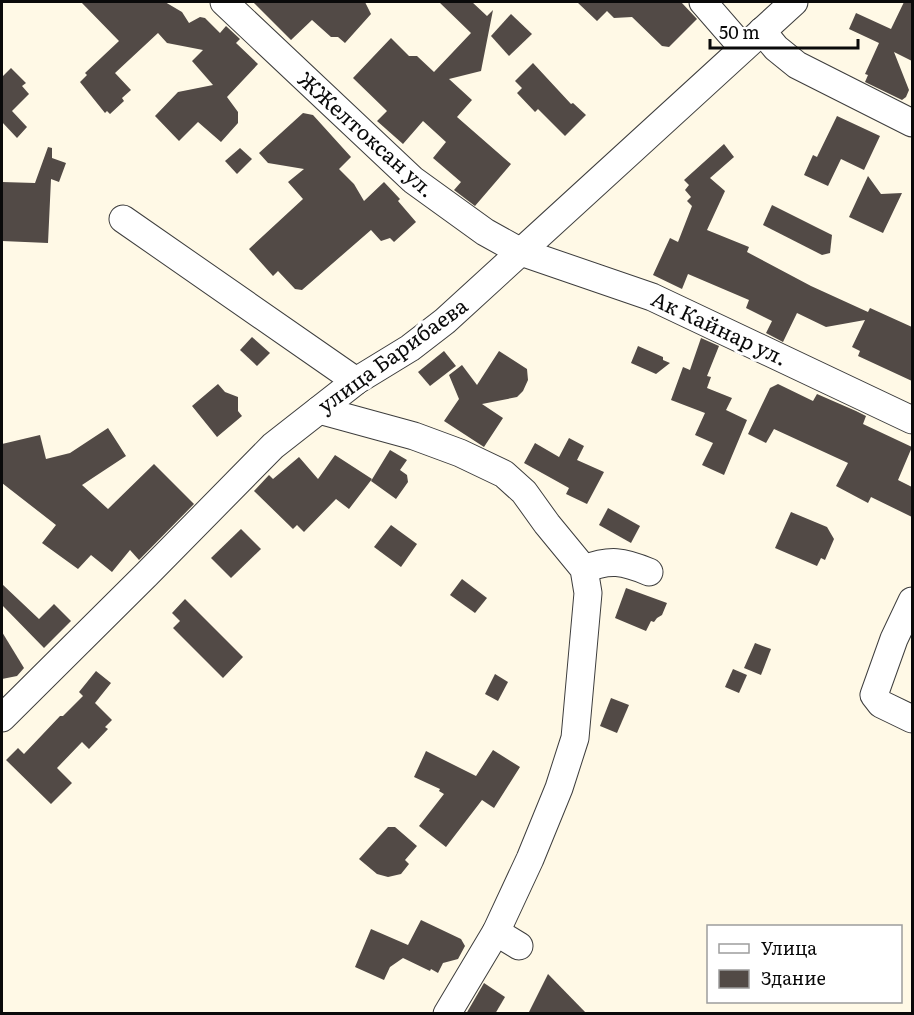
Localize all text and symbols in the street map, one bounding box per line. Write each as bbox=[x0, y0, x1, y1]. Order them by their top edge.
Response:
scale bar bbox=[710, 12, 858, 50]
text: 50 m bbox=[719, 18, 760, 45]
street label: ЖЖелтоксан ул. bbox=[292, 63, 443, 203]
street label: Ак Кайнар ул. bbox=[647, 282, 793, 372]
street label: улица Барибаева bbox=[310, 288, 474, 419]
legend bbox=[707, 925, 902, 1003]
text: Улица bbox=[761, 934, 817, 961]
text: Здание bbox=[761, 964, 826, 991]

